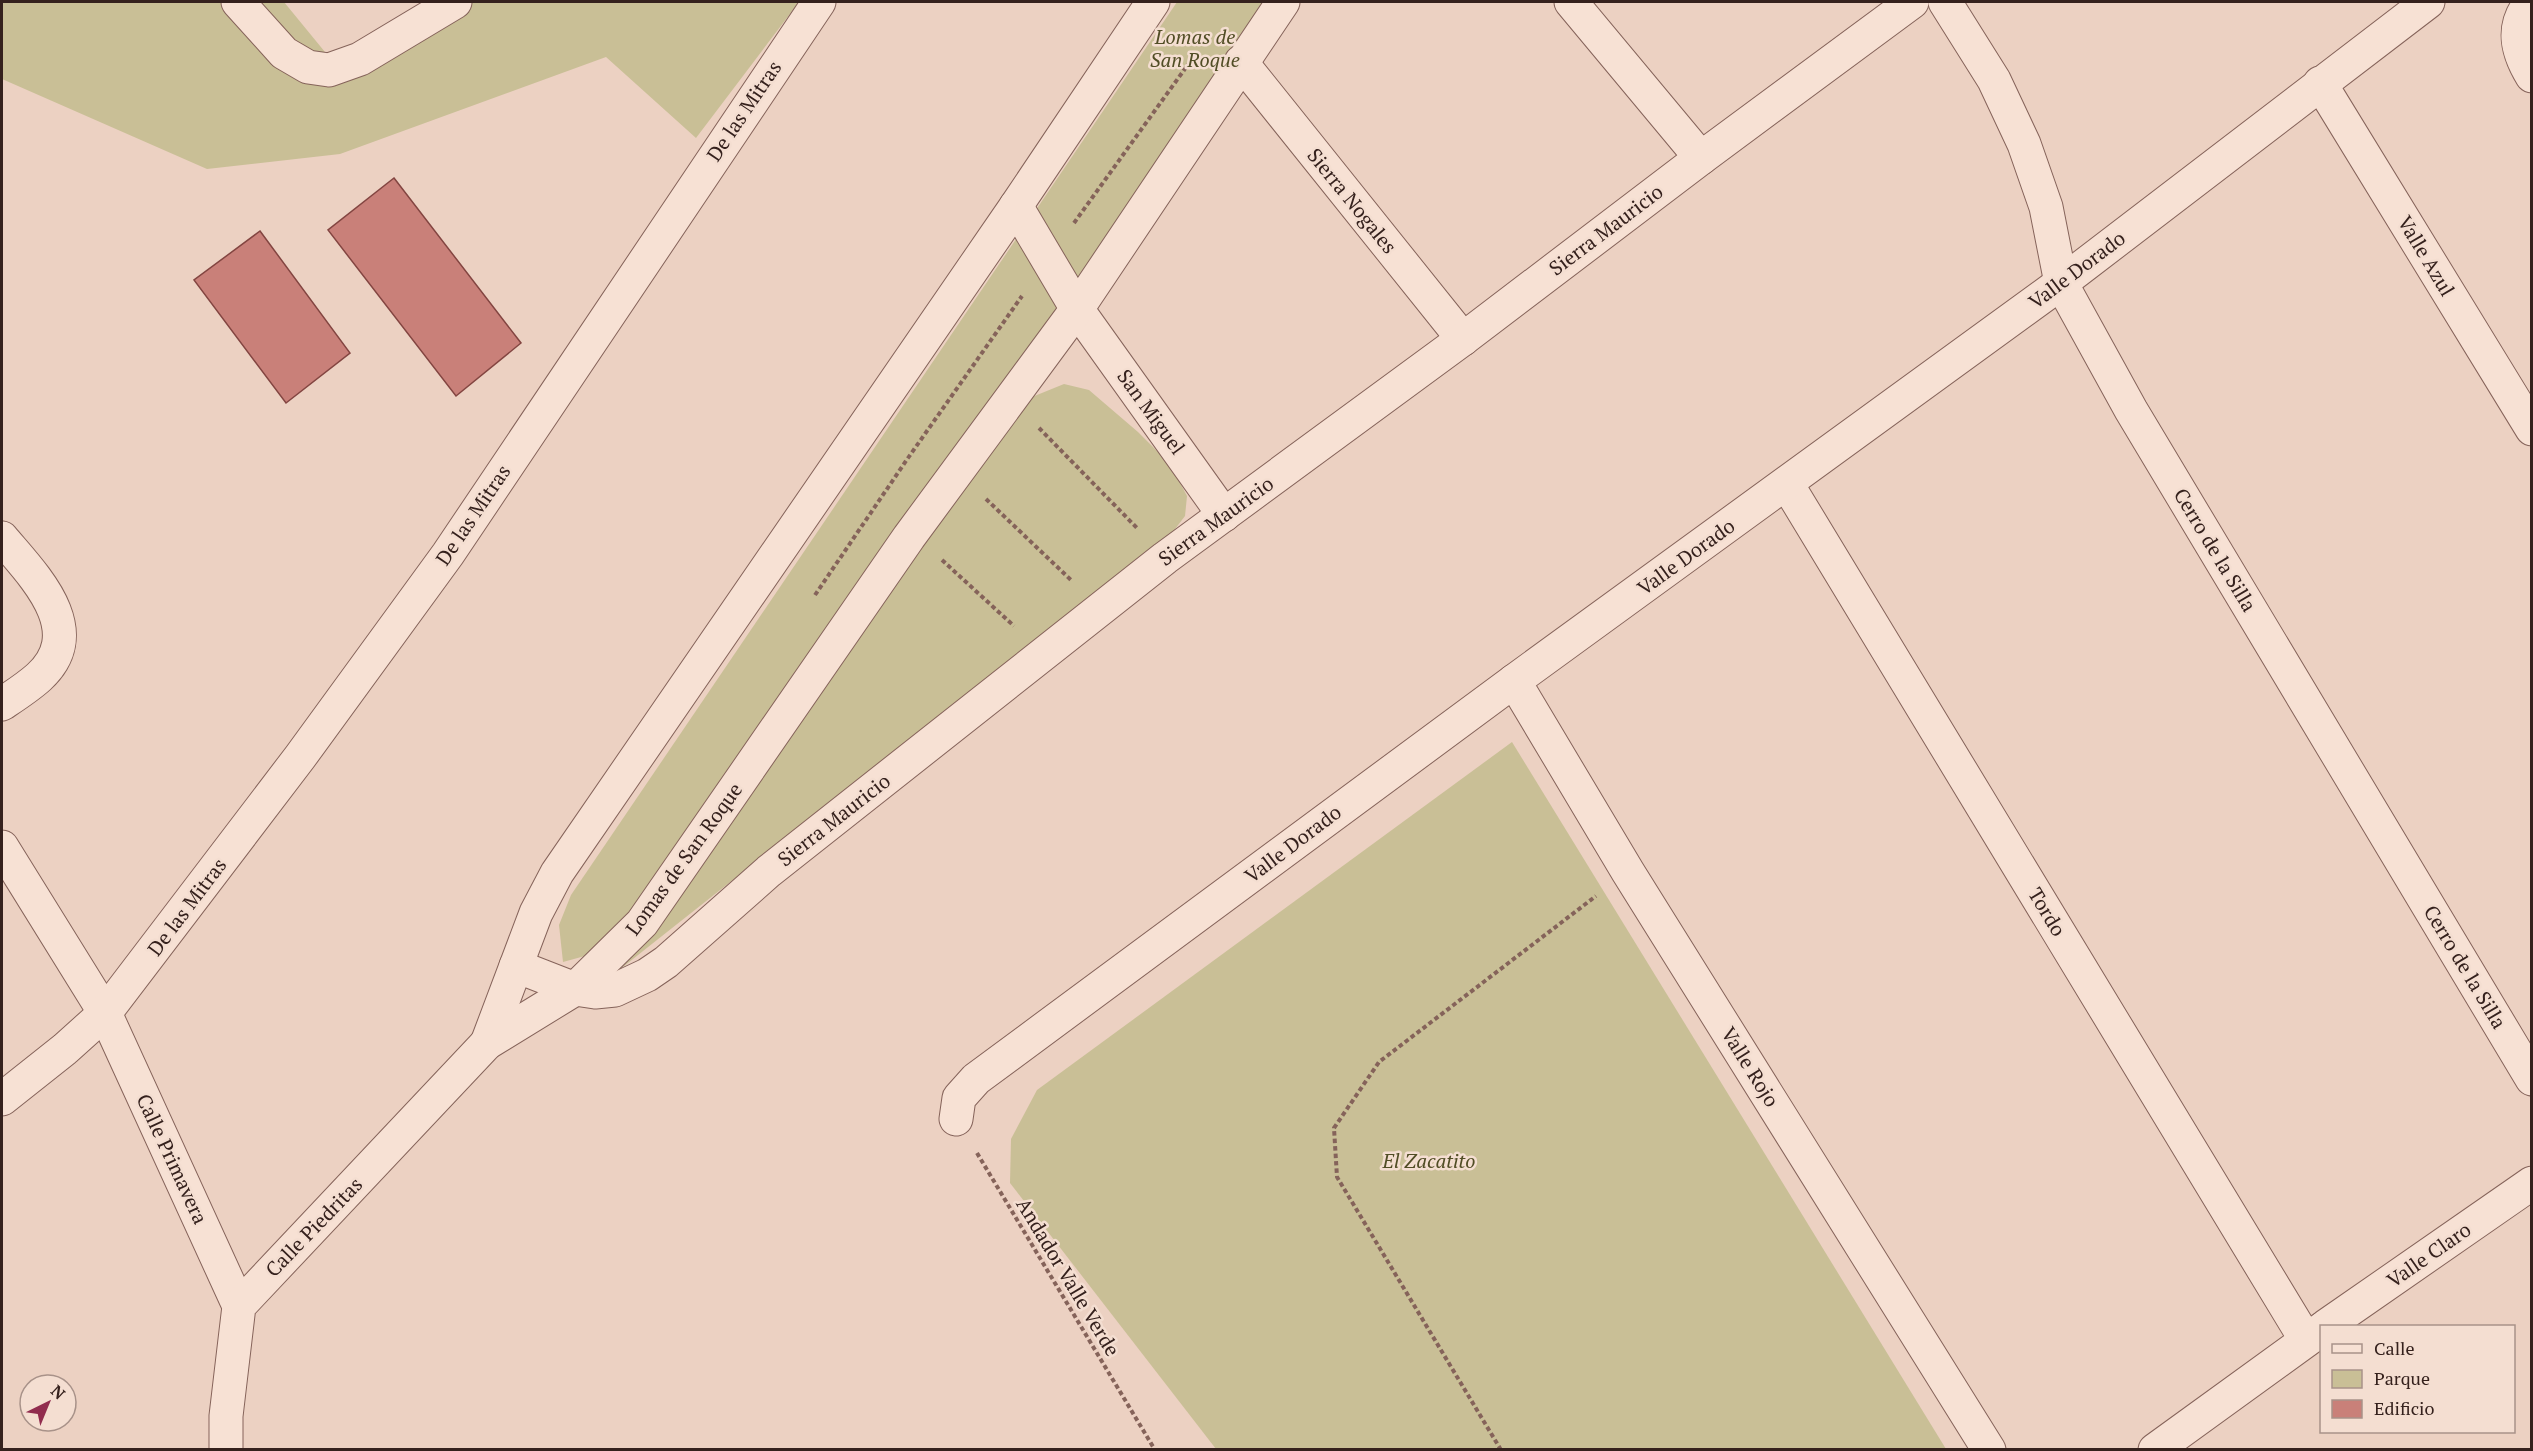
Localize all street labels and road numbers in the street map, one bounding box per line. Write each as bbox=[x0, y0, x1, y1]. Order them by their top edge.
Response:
street label: De las Mitras bbox=[700, 55, 787, 166]
street label: Sierra Nogales bbox=[1302, 142, 1403, 259]
street label: Sierra Mauricio bbox=[1543, 178, 1668, 281]
street label: Valle Azul bbox=[2392, 210, 2461, 301]
street label: Valle Dorado bbox=[2023, 224, 2130, 315]
street label: San Miguel bbox=[1111, 364, 1191, 460]
street label: De las Mitras bbox=[429, 459, 516, 570]
street label: Sierra Mauricio bbox=[1153, 470, 1279, 572]
street label: Cerro de la Silla bbox=[2168, 483, 2263, 617]
street label: Valle Dorado bbox=[1632, 512, 1740, 601]
street label: Sierra Mauricio bbox=[772, 767, 896, 872]
street label: Lomas de San Roque bbox=[619, 777, 748, 940]
street label: Valle Dorado bbox=[1239, 798, 1346, 889]
street label: De las Mitras bbox=[141, 852, 232, 961]
street label: Tordo bbox=[2022, 882, 2072, 941]
street label: Cerro de la Silla bbox=[2418, 900, 2513, 1034]
street label: Valle Rojo bbox=[1715, 1022, 1786, 1112]
street label: Calle Primavera bbox=[131, 1089, 214, 1228]
street label: Calle Piedritas bbox=[259, 1171, 368, 1282]
street label: Andador Valle Verde bbox=[1010, 1193, 1126, 1361]
street label: Valle Claro bbox=[2381, 1216, 2476, 1293]

